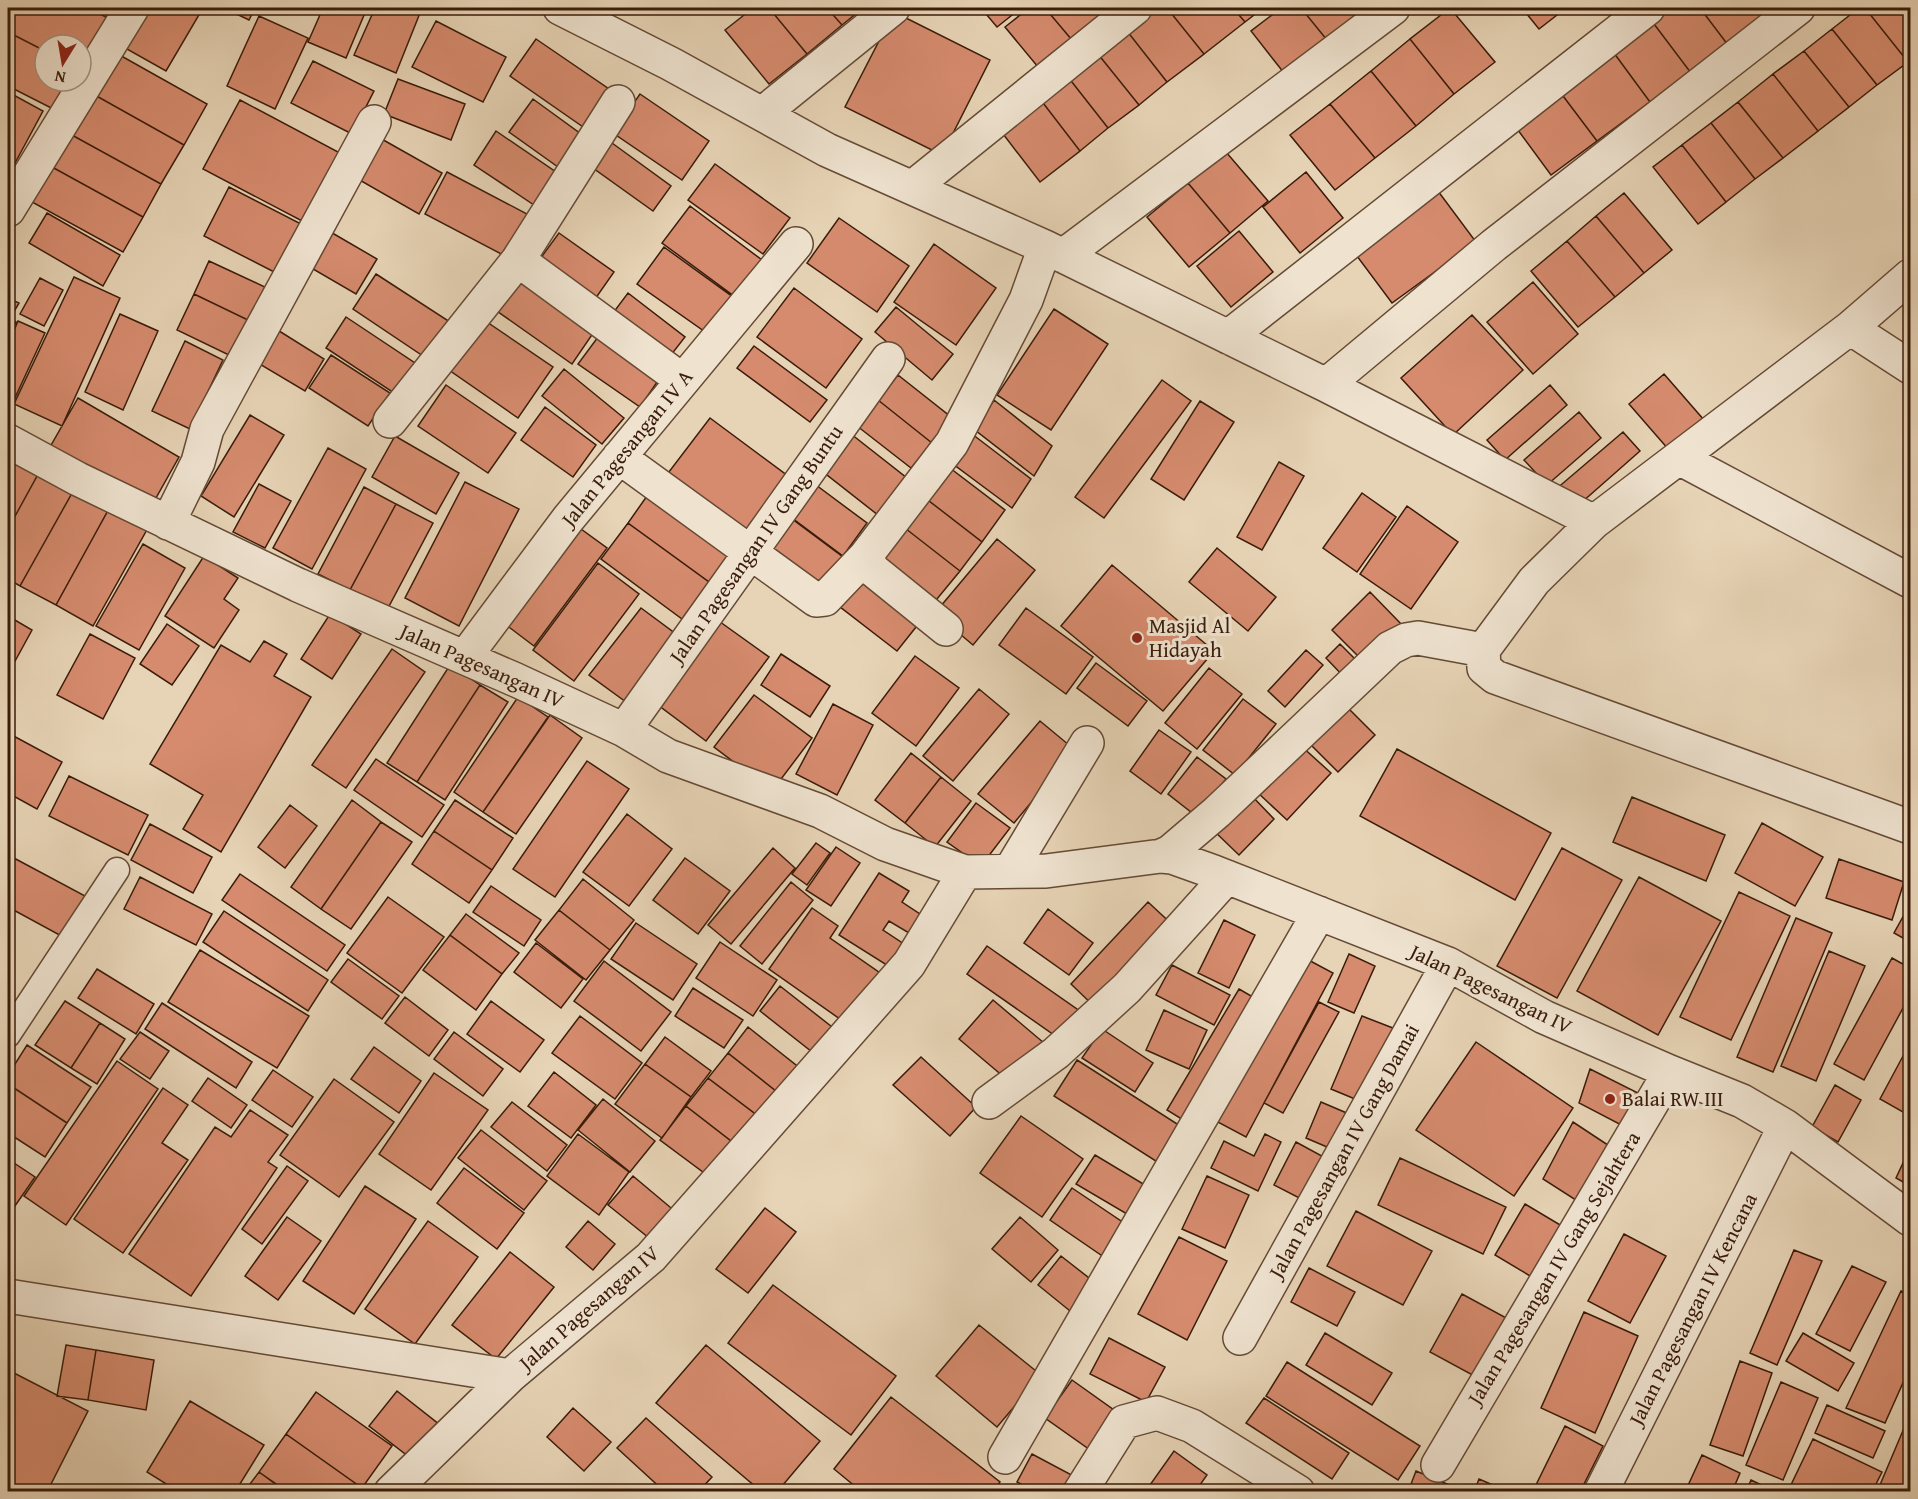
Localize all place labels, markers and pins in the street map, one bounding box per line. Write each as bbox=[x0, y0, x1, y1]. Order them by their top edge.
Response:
place label: Masjid Al Hidayah bbox=[1149, 610, 1231, 665]
marker: Masjid Al Hidayah bbox=[1130, 631, 1144, 645]
place label: Balai RW III bbox=[1622, 1083, 1724, 1114]
marker: Balai RW III bbox=[1603, 1092, 1617, 1106]

